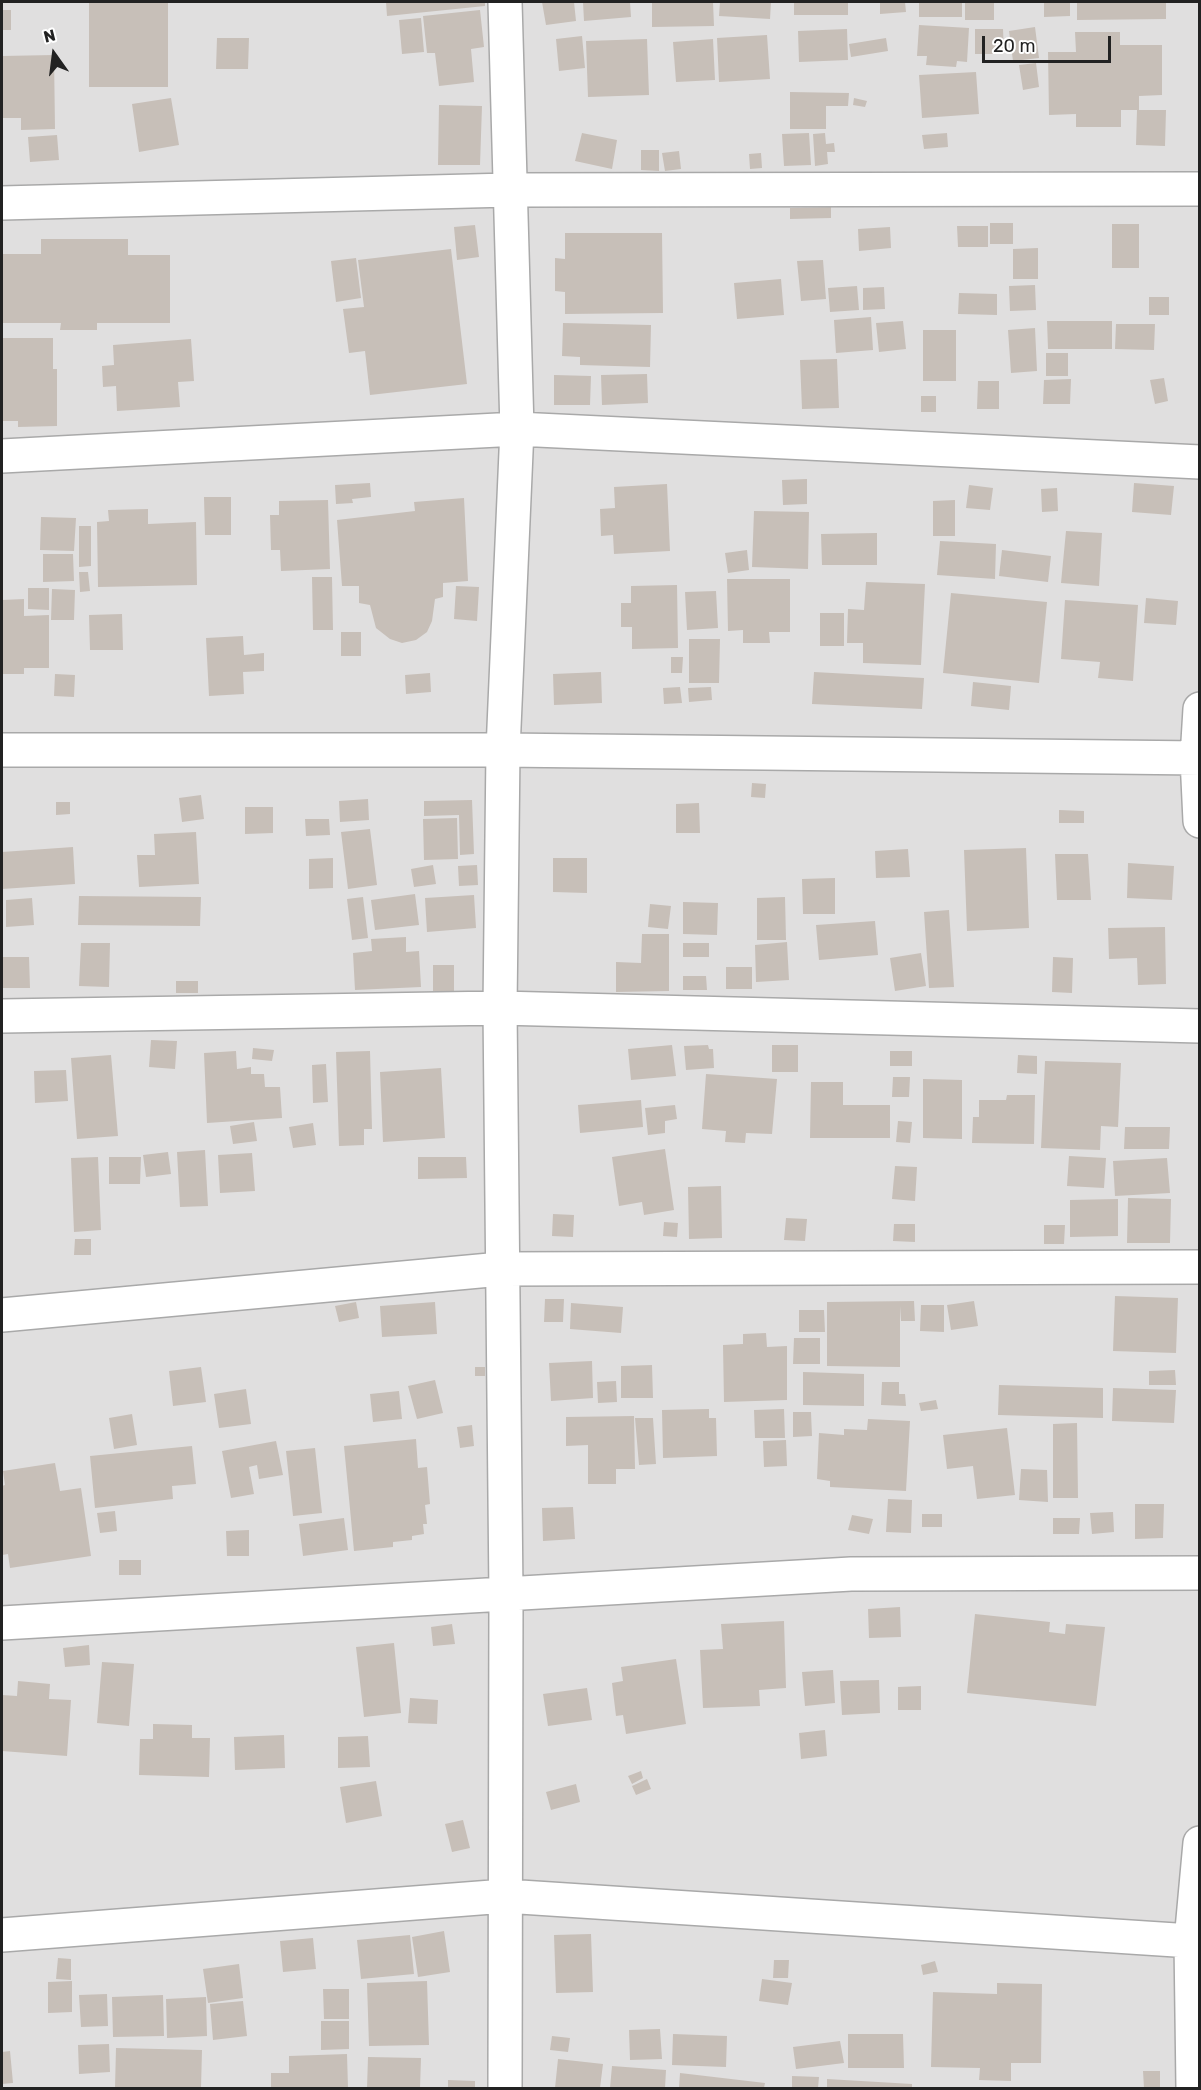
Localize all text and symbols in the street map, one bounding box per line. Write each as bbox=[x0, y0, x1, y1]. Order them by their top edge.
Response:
north arrow bbox=[24, 24, 84, 84]
scale bar bbox=[985, 24, 1114, 62]
text: N bbox=[42, 25, 57, 47]
text: 20 m bbox=[993, 35, 1035, 57]

